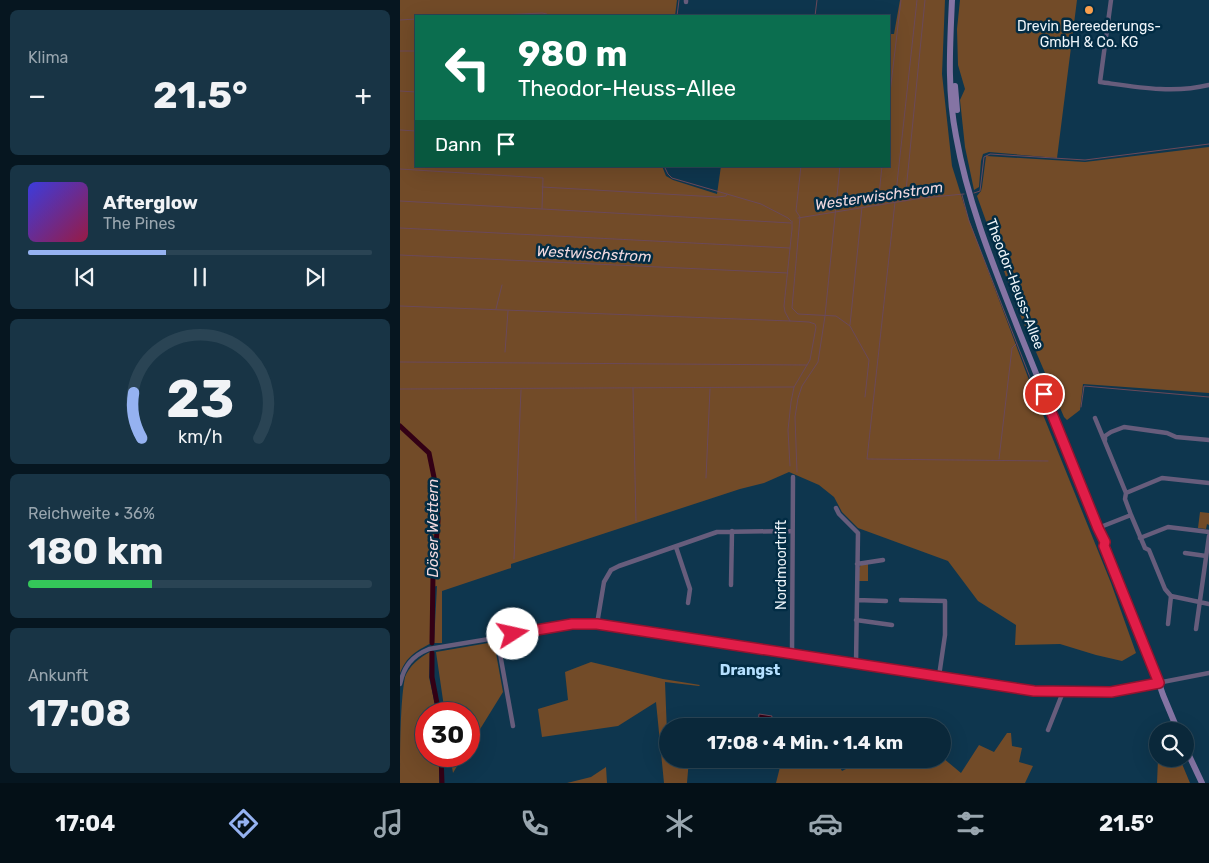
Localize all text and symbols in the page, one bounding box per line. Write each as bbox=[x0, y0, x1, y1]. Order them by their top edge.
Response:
marker: Drevin Bereederungs- GmbH & Co. KG bbox=[1083, 4, 1095, 16]
place label: Drevin Bereederungs- GmbH & Co. KG bbox=[1017, 18, 1161, 51]
text: 980 m bbox=[518, 33, 627, 75]
icon: left bbox=[435, 35, 500, 100]
text: Klima bbox=[28, 48, 68, 67]
text: 21.5° bbox=[153, 72, 248, 118]
text: Theodor-Heuss-Allee bbox=[518, 75, 736, 102]
text: − bbox=[28, 79, 46, 112]
text: + bbox=[355, 79, 372, 112]
icon: arrive bbox=[492, 130, 520, 158]
text: Dann bbox=[435, 133, 482, 156]
water label: Westerwischstrom bbox=[814, 178, 944, 214]
text: Afterglow bbox=[103, 191, 198, 214]
text: The Pines bbox=[103, 214, 176, 233]
street label: Theodor-Heuss-Allee bbox=[982, 216, 1048, 352]
water label: Westwischstrom bbox=[536, 242, 652, 266]
icon: previous bbox=[71, 263, 99, 291]
icon: pause bbox=[186, 263, 214, 291]
icon: next bbox=[301, 263, 329, 291]
text: 23 bbox=[166, 368, 234, 430]
pin bbox=[1023, 373, 1065, 415]
icon: arrive bbox=[1030, 380, 1058, 408]
text: km/h bbox=[178, 426, 222, 447]
water label: Döser Wettern bbox=[424, 479, 442, 577]
text: Reichweite · 36% bbox=[28, 504, 155, 523]
street label: Nordmoortrift bbox=[773, 519, 790, 610]
text: 180 km bbox=[28, 528, 164, 574]
position arrow bbox=[486, 607, 538, 659]
district label: Drangst bbox=[720, 661, 780, 679]
text: Ankunft bbox=[28, 666, 88, 685]
text: 17:08 bbox=[28, 690, 131, 736]
speed limit sign: 30 bbox=[415, 702, 480, 767]
map controls bbox=[1149, 722, 1194, 767]
button: search bbox=[1149, 722, 1194, 767]
text: 17:08 · 4 Min. · 1.4 km bbox=[707, 731, 903, 754]
icon: directions bbox=[226, 806, 261, 841]
icon: music bbox=[371, 806, 406, 841]
icon: phone bbox=[517, 806, 552, 841]
icon: climate bbox=[662, 806, 697, 841]
icon: car bbox=[808, 806, 843, 841]
icon: filters bbox=[953, 806, 988, 841]
text: 17:04 bbox=[55, 810, 115, 837]
text: 21.5° bbox=[1099, 810, 1154, 837]

